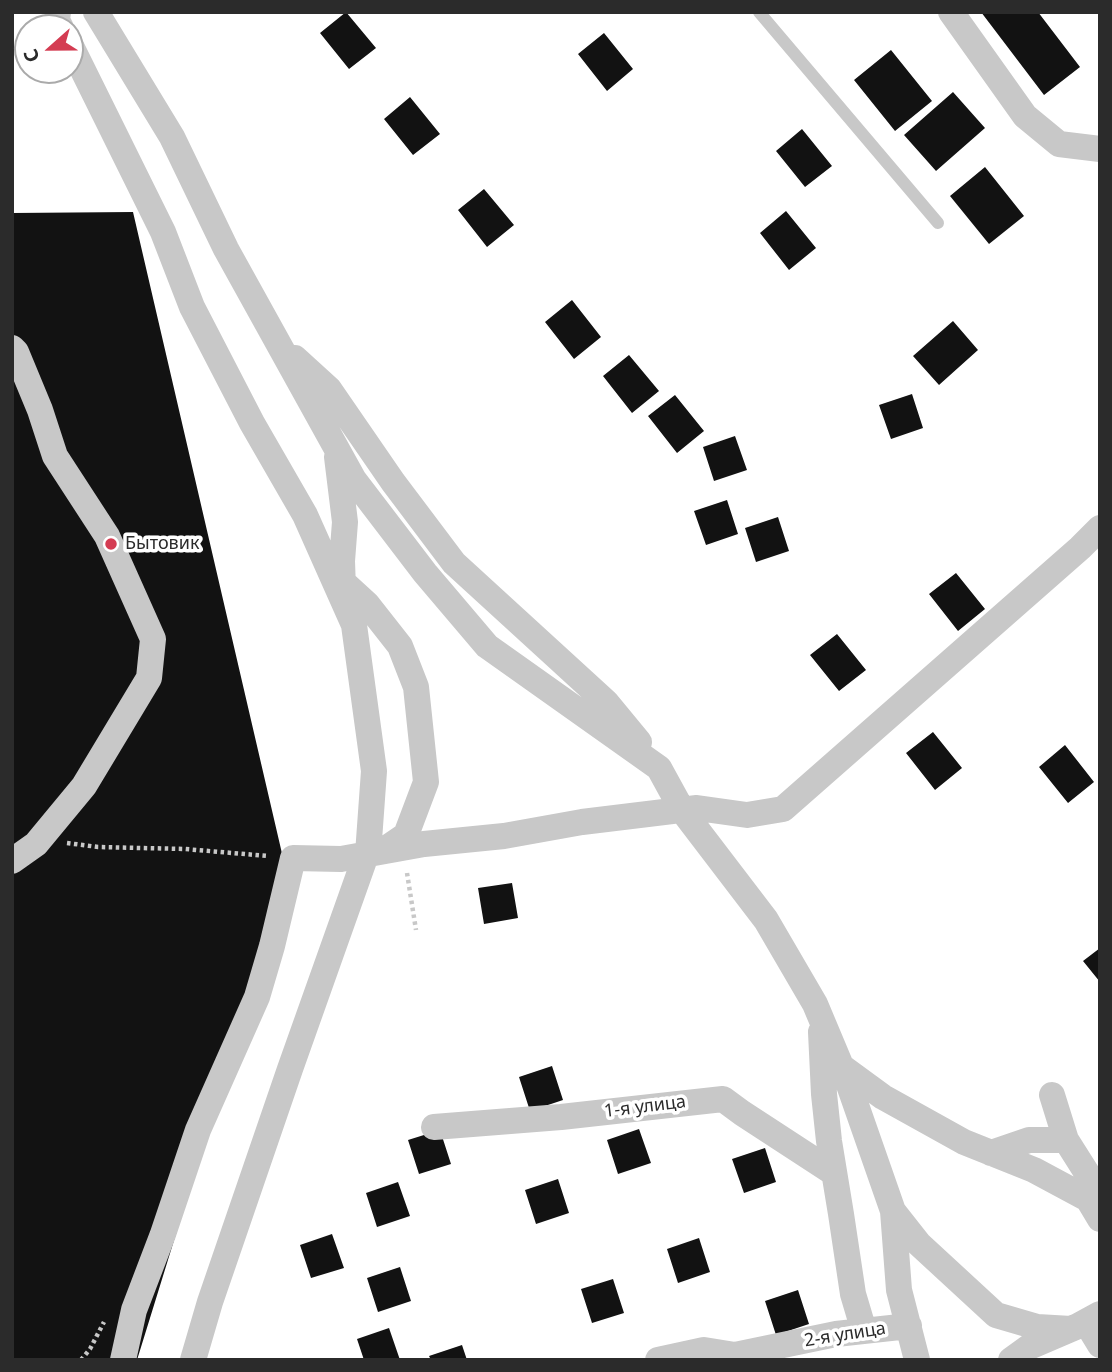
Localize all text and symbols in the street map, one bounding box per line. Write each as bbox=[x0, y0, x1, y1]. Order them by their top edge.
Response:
north arrow bbox=[14, 14, 84, 84]
text: С bbox=[17, 45, 46, 66]
place label: Бытовик bbox=[125, 533, 199, 555]
marker: Бытовик bbox=[103, 536, 119, 552]
street label: 1-я улица bbox=[603, 1091, 687, 1123]
street label: 2-я улица bbox=[803, 1318, 887, 1352]

